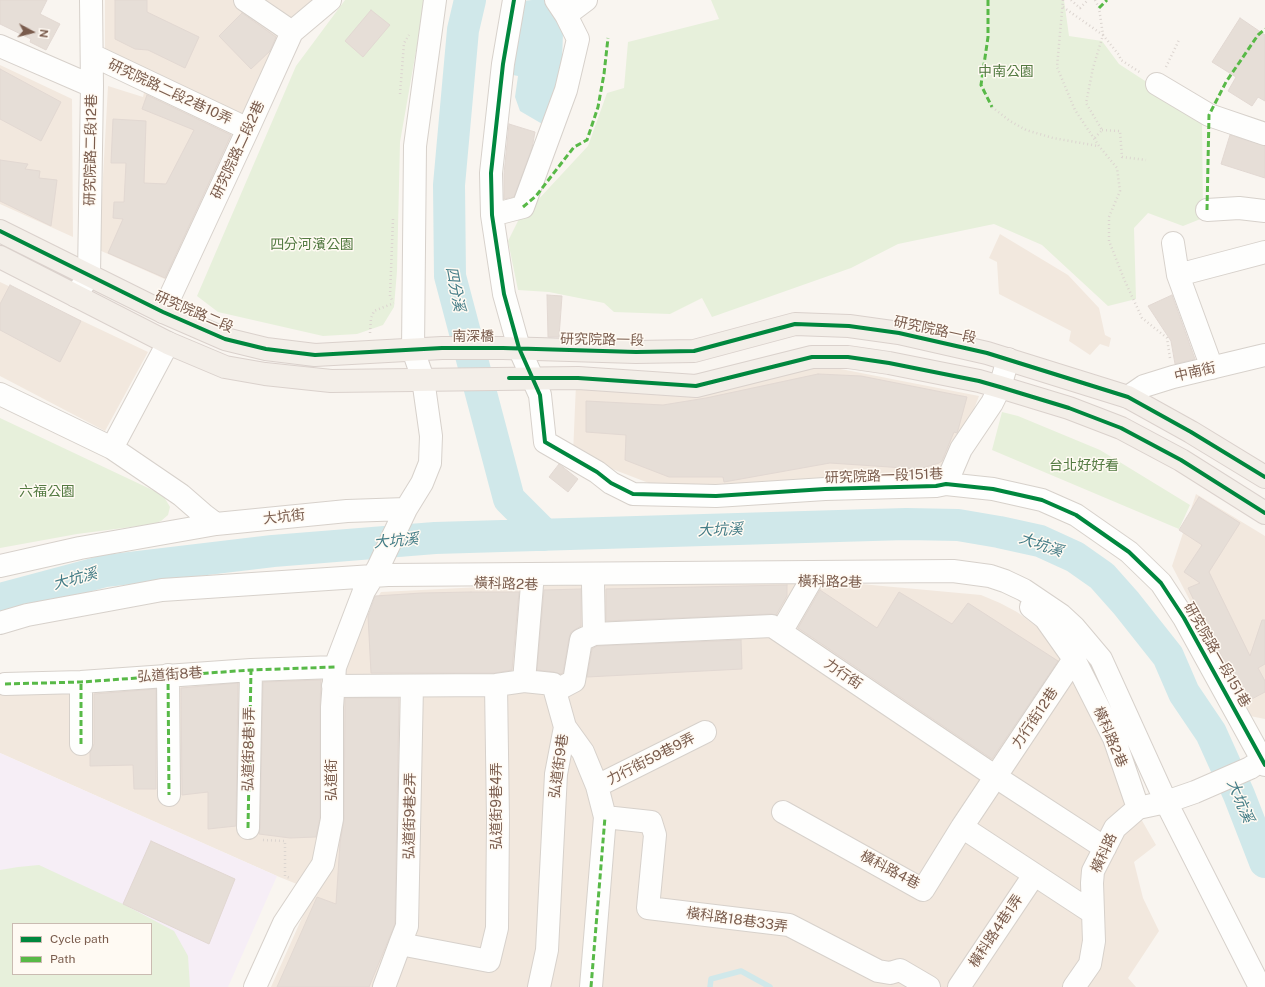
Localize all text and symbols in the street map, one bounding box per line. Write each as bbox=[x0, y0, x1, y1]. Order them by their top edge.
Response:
north arrow bbox=[12, 12, 52, 52]
text: N bbox=[37, 28, 50, 38]
street label: 研究院路二段2巷10弄 bbox=[105, 56, 235, 128]
park label: 中南公園 bbox=[978, 64, 1034, 80]
street label: 研究院路二段12巷 bbox=[82, 94, 100, 206]
street label: 研究院路二段2巷 bbox=[208, 98, 268, 202]
park label: 四分河濱公園 bbox=[270, 237, 354, 253]
water label: 四分溪 bbox=[442, 265, 468, 313]
street label: 研究院路二段 bbox=[152, 288, 236, 336]
street label: 研究院路一段 bbox=[892, 313, 978, 347]
street label: 南深橋 bbox=[452, 329, 494, 345]
street label: 研究院路一段 bbox=[560, 331, 644, 349]
street label: 中南街 bbox=[1173, 359, 1217, 385]
park label: 台北好好看 bbox=[1049, 458, 1119, 474]
street label: 研究院路一段151巷 bbox=[825, 466, 943, 486]
park label: 六福公園 bbox=[19, 484, 75, 500]
street label: 大坑街 bbox=[262, 506, 306, 528]
water label: 大坑溪 bbox=[697, 520, 743, 540]
water label: 大坑溪 bbox=[1017, 529, 1065, 561]
water label: 大坑溪 bbox=[373, 530, 419, 552]
water label: 大坑溪 bbox=[51, 564, 99, 594]
street label: 橫科路2巷 bbox=[798, 573, 862, 591]
street label: 橫科路2巷 bbox=[474, 574, 538, 594]
street label: 研究院路一段151巷 bbox=[1180, 600, 1254, 710]
street label: 力行街 bbox=[821, 655, 865, 693]
street label: 弘道街8巷 bbox=[137, 664, 203, 686]
street label: 力行街12巷 bbox=[1008, 684, 1062, 752]
street label: 橫科路2巷 bbox=[1090, 704, 1130, 770]
street label: 弘道街8巷1弄 bbox=[240, 706, 258, 792]
street label: 力行街59巷9弄 bbox=[604, 730, 698, 788]
street label: 弘道街9巷 bbox=[546, 733, 572, 799]
street label: 弘道街 bbox=[324, 759, 340, 801]
street label: 弘道街9巷4弄 bbox=[489, 762, 505, 850]
street label: 弘道街9巷2弄 bbox=[401, 772, 419, 860]
water label: 大坑溪 bbox=[1223, 777, 1257, 825]
street label: 橫科路 bbox=[1088, 830, 1120, 876]
street label: 橫科路4巷 bbox=[857, 847, 923, 893]
street label: 橫科路4巷1弄 bbox=[965, 891, 1027, 971]
street label: 橫科路18巷33弄 bbox=[685, 905, 789, 935]
legend bbox=[12, 923, 152, 975]
text: Cycle path bbox=[50, 932, 109, 946]
text: Path bbox=[50, 952, 76, 966]

